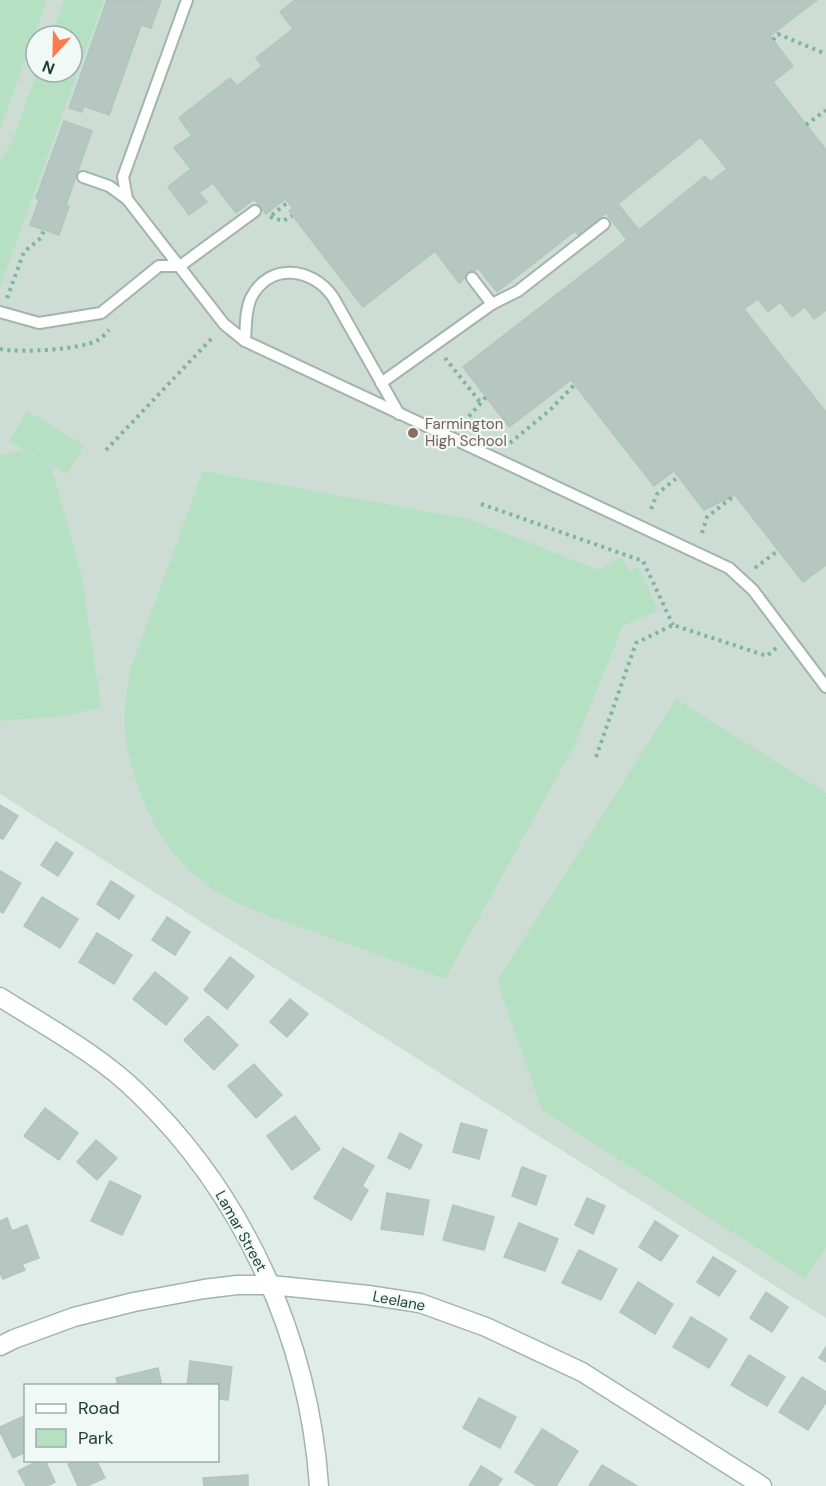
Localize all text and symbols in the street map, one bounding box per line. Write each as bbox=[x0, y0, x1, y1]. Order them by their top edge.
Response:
north arrow bbox=[24, 24, 84, 84]
text: N bbox=[39, 56, 58, 79]
place label: Farmington High School bbox=[425, 414, 507, 451]
marker: Farmington High School bbox=[406, 426, 420, 440]
street label: Lamar Street bbox=[211, 1187, 272, 1275]
street label: Leelane bbox=[371, 1286, 427, 1316]
legend bbox=[24, 1384, 219, 1462]
text: Road bbox=[78, 1396, 120, 1420]
text: Park bbox=[78, 1426, 114, 1450]

